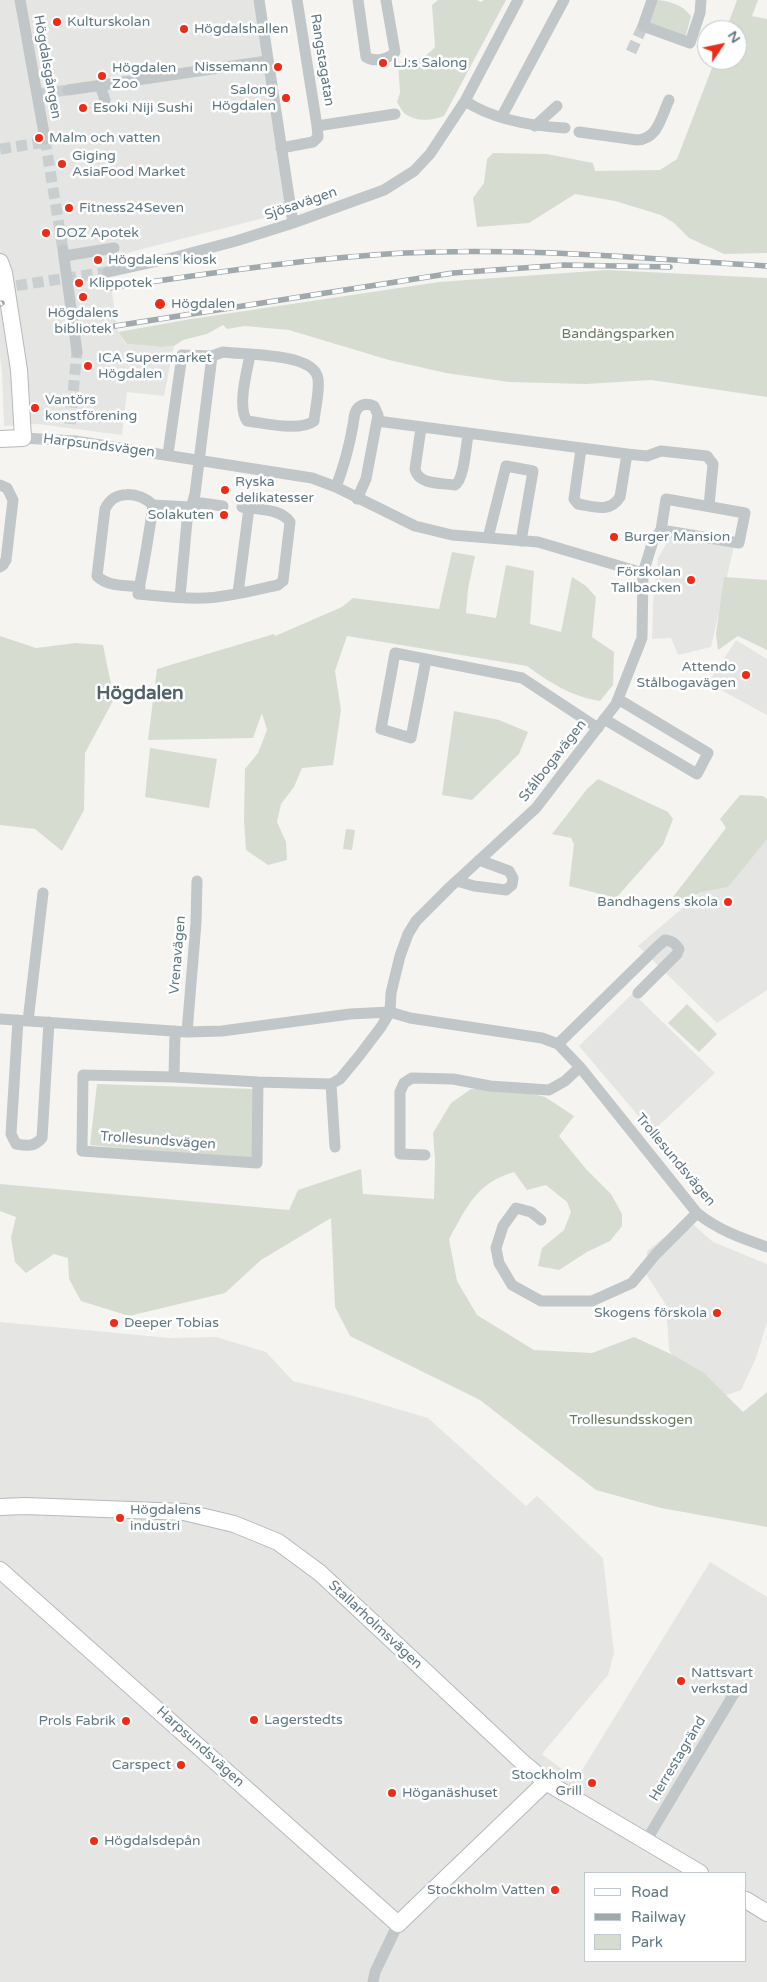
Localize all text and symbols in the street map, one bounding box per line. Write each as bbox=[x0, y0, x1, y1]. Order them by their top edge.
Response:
street label: Rangstagatan bbox=[306, 13, 338, 107]
street label: Högdalsgången bbox=[30, 14, 64, 120]
place label: Kulturskolan bbox=[67, 14, 150, 30]
marker: Kulturskolan bbox=[51, 16, 63, 28]
north arrow bbox=[697, 20, 747, 70]
place label: Högdalshallen bbox=[194, 21, 288, 37]
marker: Högdalshallen bbox=[178, 23, 190, 35]
text: N bbox=[724, 27, 744, 46]
place label: LJ:s Salong bbox=[393, 55, 467, 71]
marker: LJ:s Salong bbox=[377, 57, 389, 69]
place label: Nissemann bbox=[194, 59, 268, 75]
place label: Högdalen Zoo bbox=[112, 60, 176, 92]
marker: Nissemann bbox=[272, 61, 284, 73]
marker: Högdalen Zoo bbox=[96, 70, 108, 82]
place label: Salong Högdalen bbox=[212, 82, 276, 114]
marker: Salong Högdalen bbox=[280, 92, 292, 104]
place label: Esoki Niji Sushi bbox=[93, 100, 193, 116]
marker: Esoki Niji Sushi bbox=[77, 102, 89, 114]
place label: Malm och vatten bbox=[49, 130, 161, 146]
marker: Malm och vatten bbox=[33, 132, 45, 144]
place label: Giging AsiaFood Market bbox=[72, 148, 185, 180]
marker: Giging AsiaFood Market bbox=[56, 158, 68, 170]
street label: Sjösavägen bbox=[263, 184, 339, 224]
place label: Fitness24Seven bbox=[79, 200, 184, 216]
marker: Fitness24Seven bbox=[63, 202, 75, 214]
place label: DOZ Apotek bbox=[56, 225, 139, 241]
marker: DOZ Apotek bbox=[40, 227, 52, 239]
place label: Högdalens kiosk bbox=[108, 252, 217, 268]
marker: Högdalens kiosk bbox=[92, 254, 104, 266]
place label: Klippotek bbox=[89, 275, 152, 291]
marker: Klippotek bbox=[73, 277, 85, 289]
marker: Högdalens bibliotek bbox=[77, 291, 89, 303]
place label: Högdalen bbox=[171, 296, 235, 312]
marker: Högdalen bbox=[153, 297, 167, 311]
place label: Högdalens bibliotek bbox=[47, 305, 119, 338]
park label: Bandängsparken bbox=[562, 326, 674, 342]
place label: ICA Supermarket Högdalen bbox=[98, 350, 212, 382]
marker: ICA Supermarket Högdalen bbox=[82, 360, 94, 372]
place label: Vantörs konstförening bbox=[45, 392, 137, 424]
marker: Vantörs konstförening bbox=[29, 402, 41, 414]
street label: Harpsundsvägen bbox=[42, 431, 156, 461]
place label: Ryska delikatesser bbox=[235, 474, 314, 507]
marker: Ryska delikatesser bbox=[219, 484, 231, 496]
place label: Solakuten bbox=[148, 507, 214, 523]
marker: Solakuten bbox=[218, 509, 230, 521]
place label: Burger Mansion bbox=[624, 529, 730, 545]
marker: Burger Mansion bbox=[608, 531, 620, 543]
place label: Förskolan Tallbacken bbox=[611, 564, 681, 596]
marker: Förskolan Tallbacken bbox=[685, 574, 697, 586]
place label: Attendo Stålbogavägen bbox=[637, 659, 736, 692]
marker: Attendo Stålbogavägen bbox=[740, 669, 752, 681]
district label: Högdalen bbox=[96, 683, 184, 705]
street label: Stålbogavägen bbox=[516, 717, 590, 805]
place label: Bandhagens skola bbox=[597, 894, 718, 910]
marker: Bandhagens skola bbox=[722, 896, 734, 908]
street label: Vrenavägen bbox=[166, 915, 190, 995]
street label: Trollesundsvägen bbox=[631, 1110, 719, 1210]
street label: Trollesundsvägen bbox=[100, 1129, 216, 1153]
place label: Skogens förskola bbox=[594, 1305, 707, 1321]
marker: Skogens förskola bbox=[711, 1307, 723, 1319]
place label: Deeper Tobias bbox=[124, 1315, 219, 1331]
marker: Deeper Tobias bbox=[108, 1317, 120, 1329]
park label: Trollesundsskogen bbox=[569, 1412, 693, 1428]
place label: Högdalens industri bbox=[130, 1502, 201, 1534]
marker: Högdalens industri bbox=[114, 1512, 126, 1524]
street label: Stallarholmsvägen bbox=[325, 1577, 425, 1673]
place label: Nattsvart verkstad bbox=[691, 1665, 753, 1698]
marker: Nattsvart verkstad bbox=[675, 1675, 687, 1687]
street label: Harpsundsvägen bbox=[153, 1703, 247, 1791]
place label: Lagerstedts bbox=[264, 1712, 343, 1728]
place label: Prols Fabrik bbox=[39, 1713, 116, 1729]
marker: Lagerstedts bbox=[248, 1714, 260, 1726]
street label: Herrestagränd bbox=[646, 1714, 710, 1804]
marker: Prols Fabrik bbox=[120, 1715, 132, 1727]
place label: Carspect bbox=[112, 1757, 171, 1773]
marker: Carspect bbox=[175, 1759, 187, 1771]
place label: Stockholm Grill bbox=[511, 1767, 582, 1800]
marker: Stockholm Grill bbox=[586, 1777, 598, 1789]
place label: Höganäshuset bbox=[402, 1785, 498, 1801]
marker: Höganäshuset bbox=[386, 1787, 398, 1799]
place label: Högdalsdepån bbox=[104, 1833, 201, 1849]
marker: Högdalsdepån bbox=[88, 1835, 100, 1847]
legend bbox=[584, 1872, 747, 1962]
place label: Stockholm Vatten bbox=[427, 1882, 545, 1898]
text: Road bbox=[631, 1883, 669, 1901]
marker: Stockholm Vatten bbox=[549, 1884, 561, 1896]
text: Railway bbox=[631, 1908, 686, 1926]
text: Park bbox=[631, 1933, 663, 1951]

